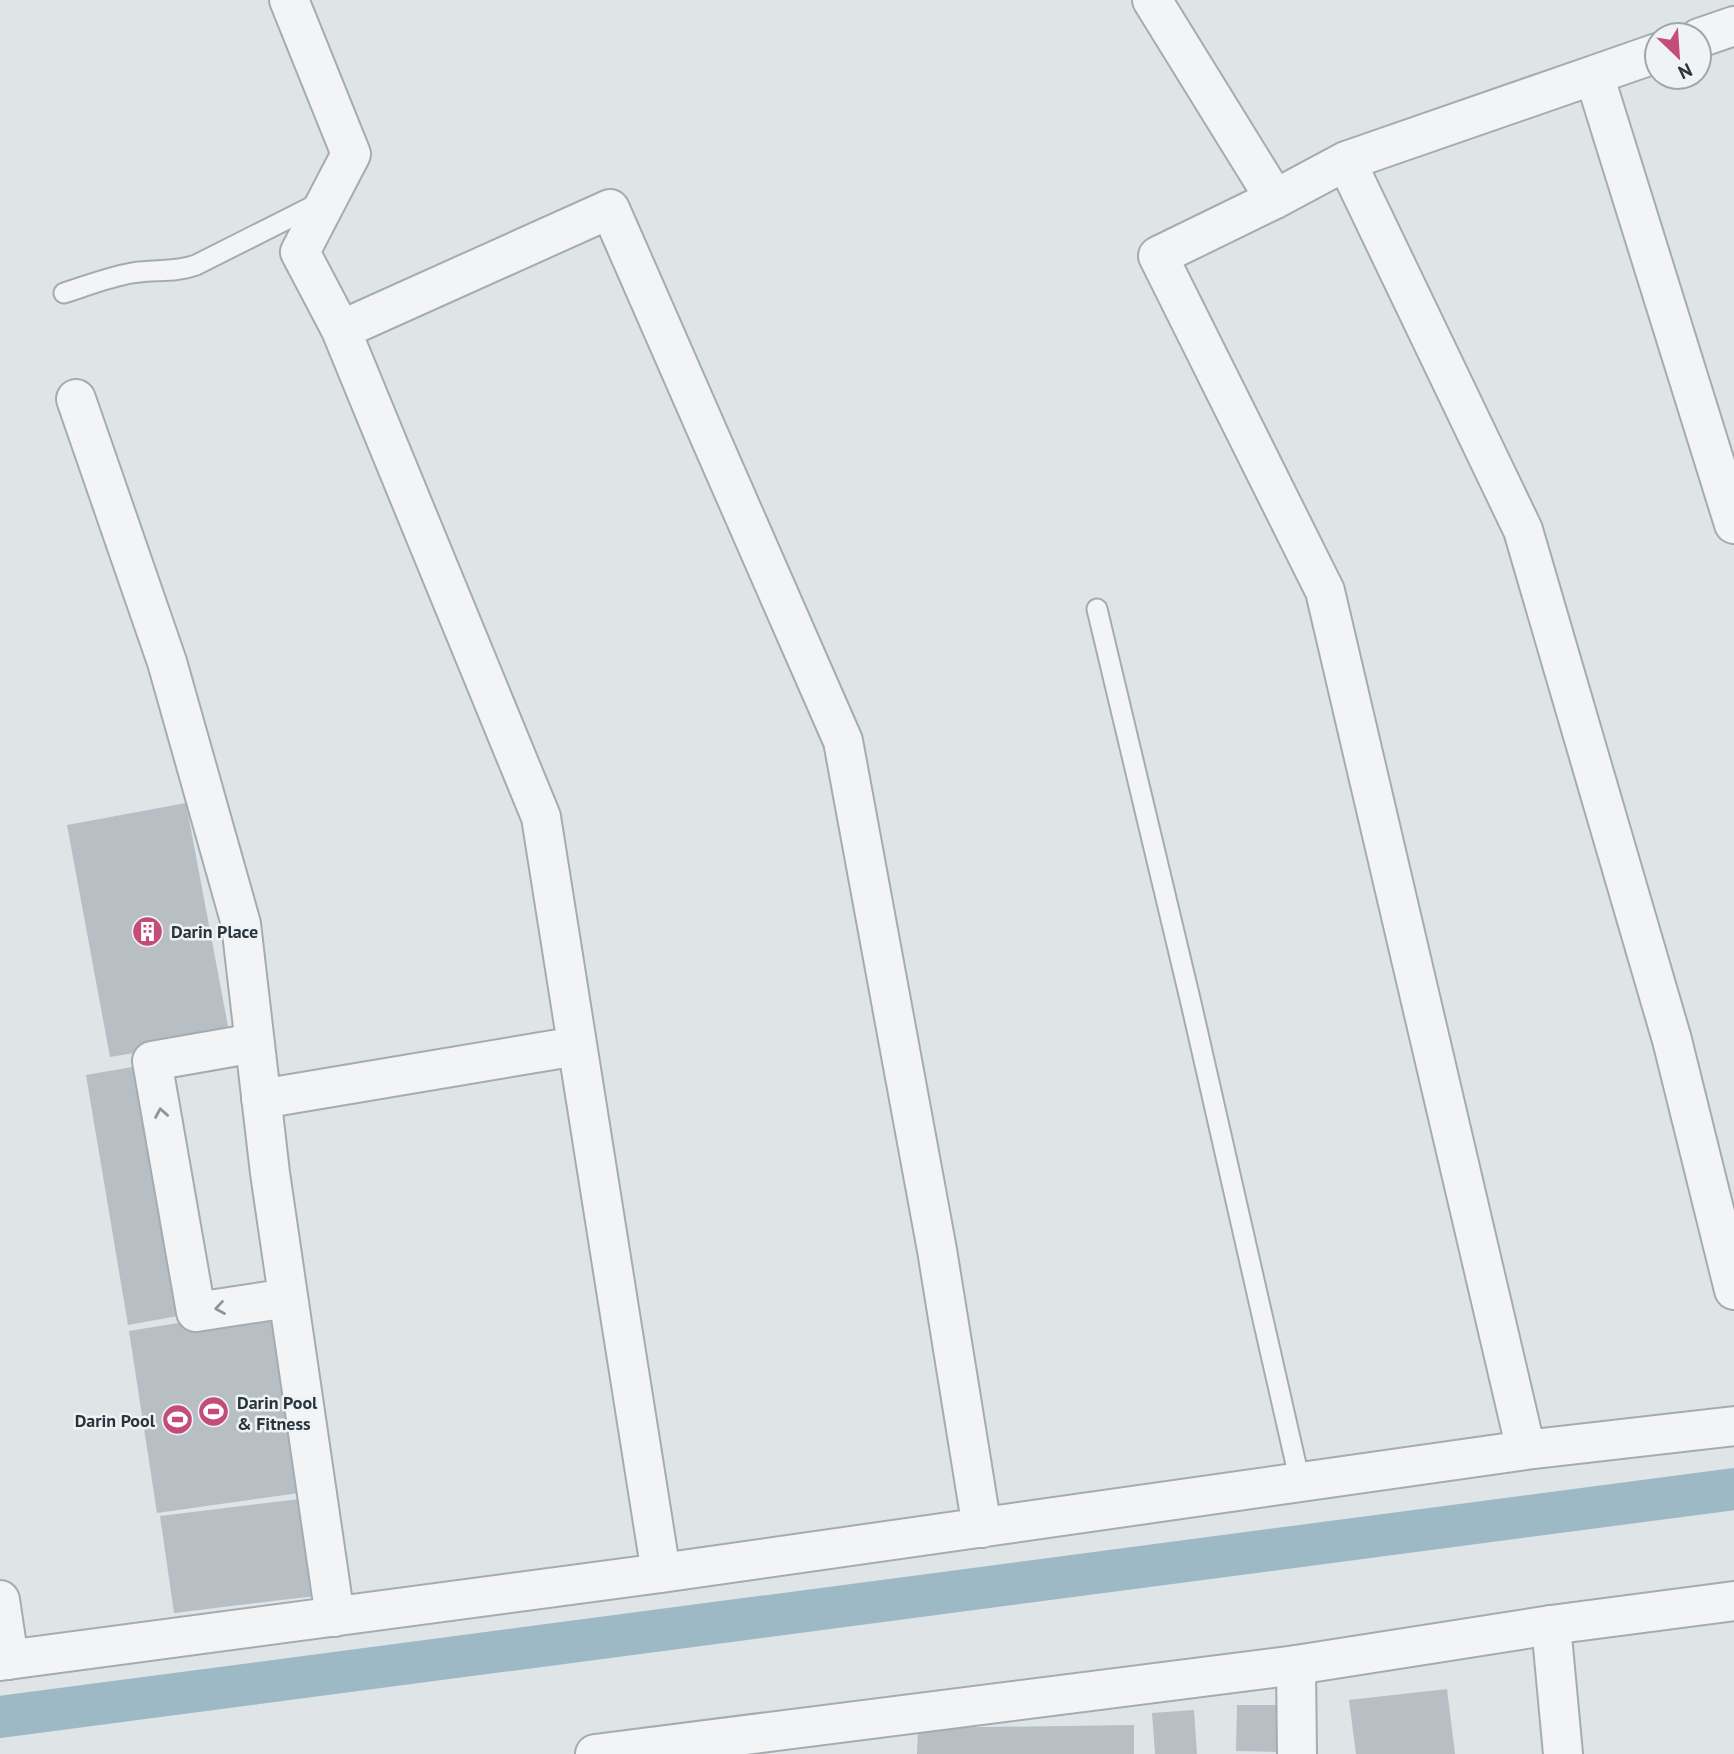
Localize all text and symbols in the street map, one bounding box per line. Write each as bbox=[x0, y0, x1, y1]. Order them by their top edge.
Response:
north arrow bbox=[1643, 21, 1713, 91]
text: N bbox=[1674, 58, 1696, 85]
building icon: Darin Place bbox=[131, 914, 165, 948]
place label: Darin Place bbox=[171, 920, 258, 943]
one-way arrow bbox=[154, 1107, 169, 1119]
one-way arrow bbox=[215, 1300, 226, 1315]
place label: Darin Pool & Fitness bbox=[237, 1391, 318, 1435]
sports icon: Darin Pool & Fitness bbox=[197, 1395, 231, 1429]
sports icon: Darin Pool bbox=[161, 1403, 195, 1437]
place label: Darin Pool bbox=[75, 1409, 156, 1432]

